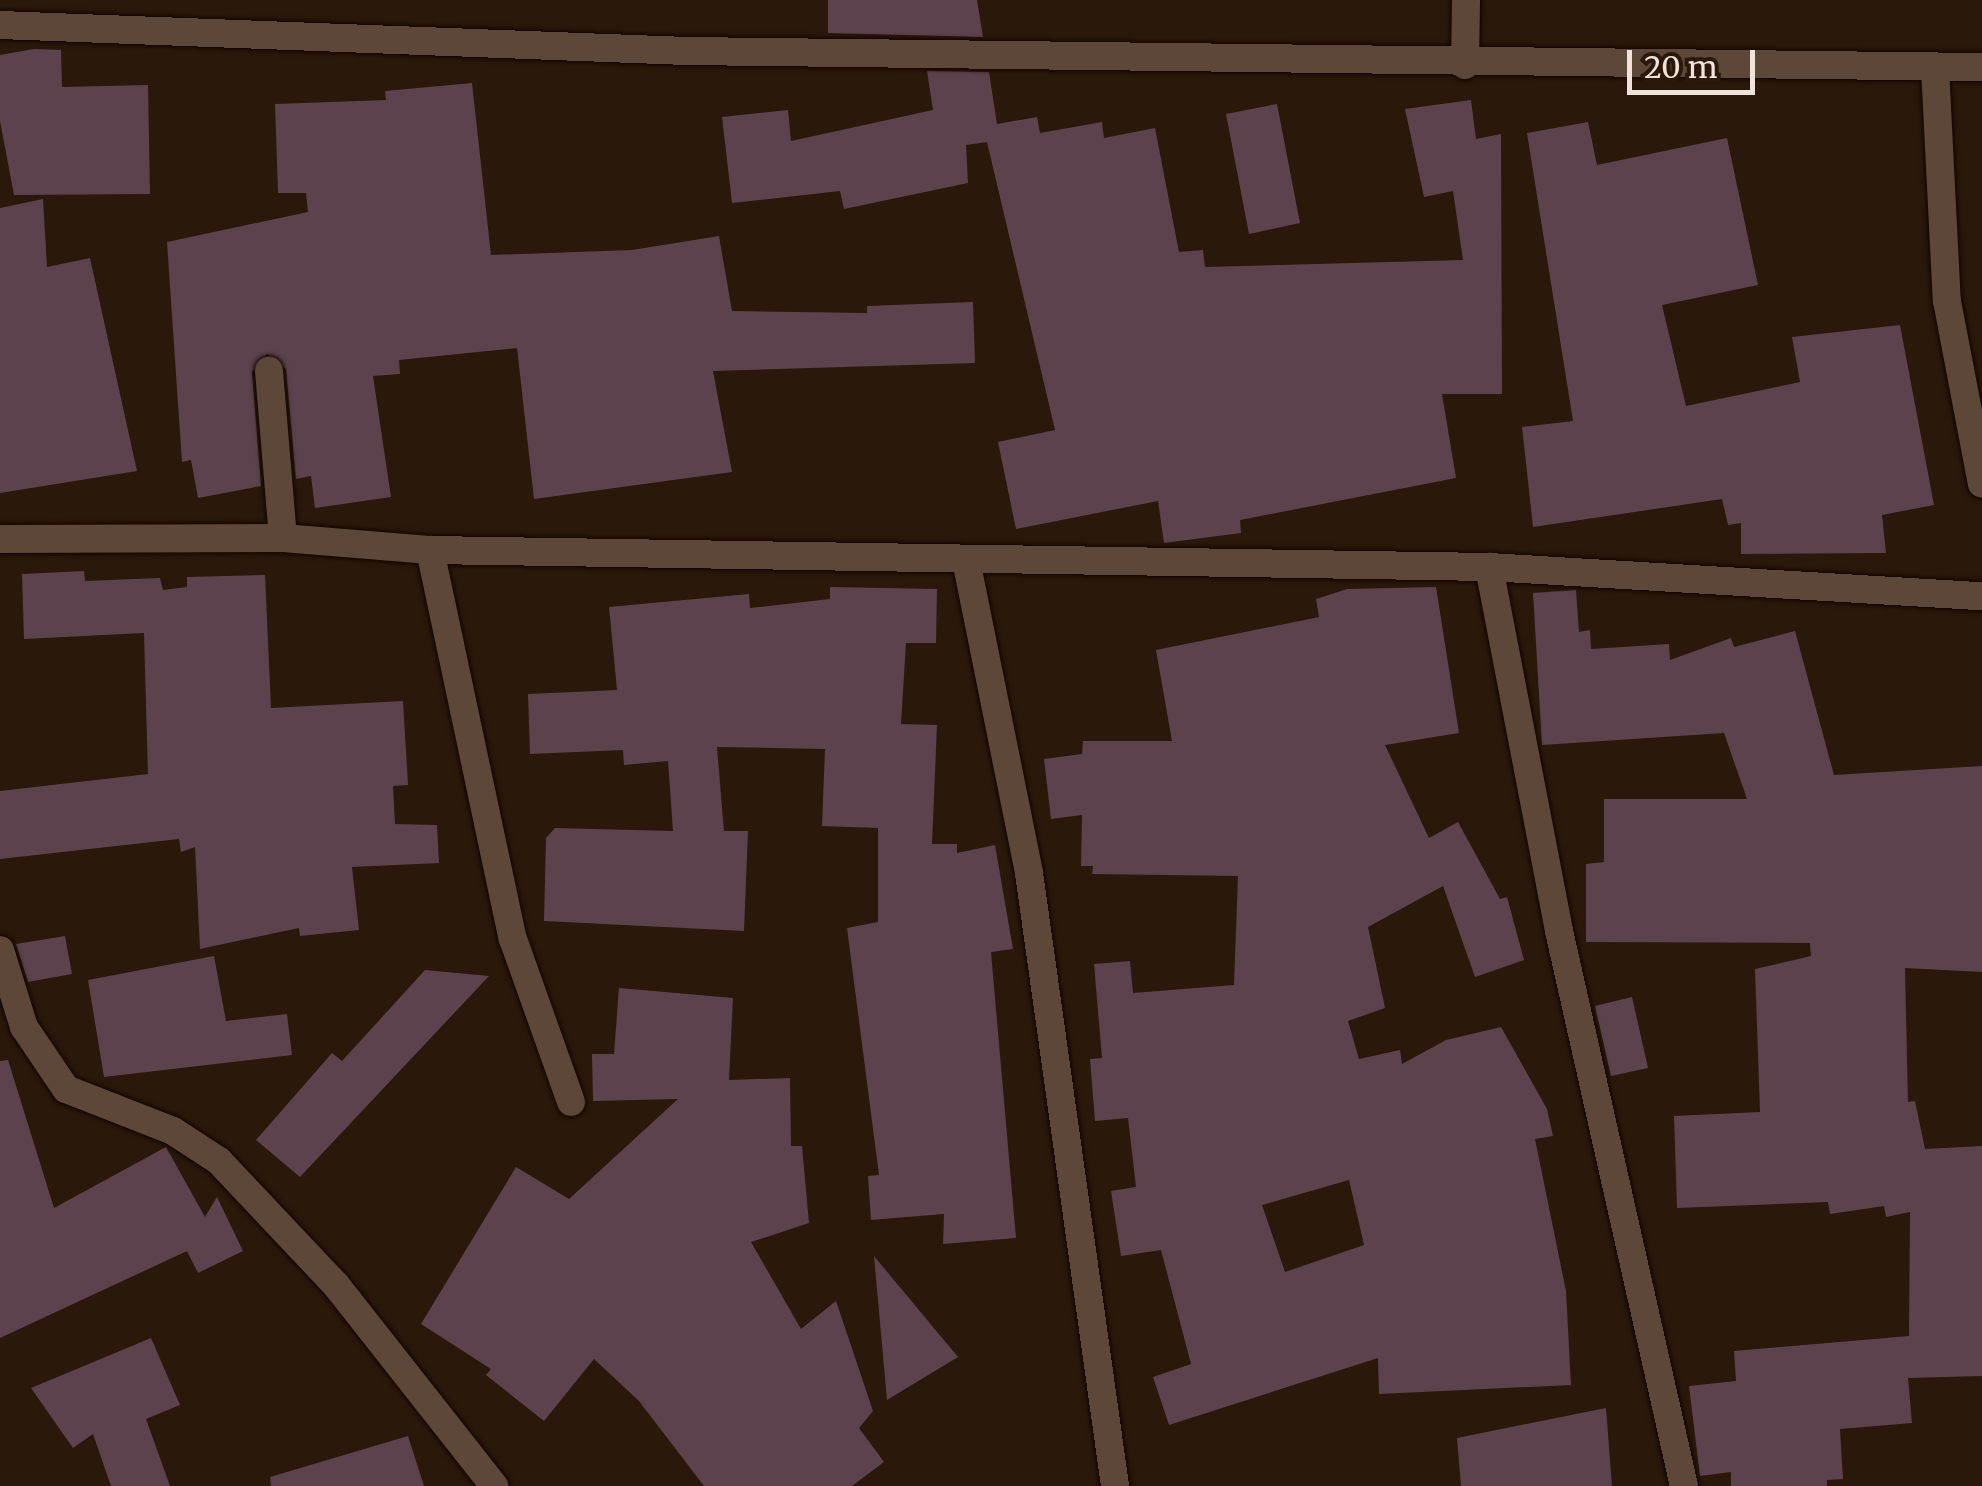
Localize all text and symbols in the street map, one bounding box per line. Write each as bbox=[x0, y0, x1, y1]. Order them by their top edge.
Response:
scale bar bbox=[1632, 30, 1760, 92]
text: 20 m bbox=[1644, 48, 1717, 86]

